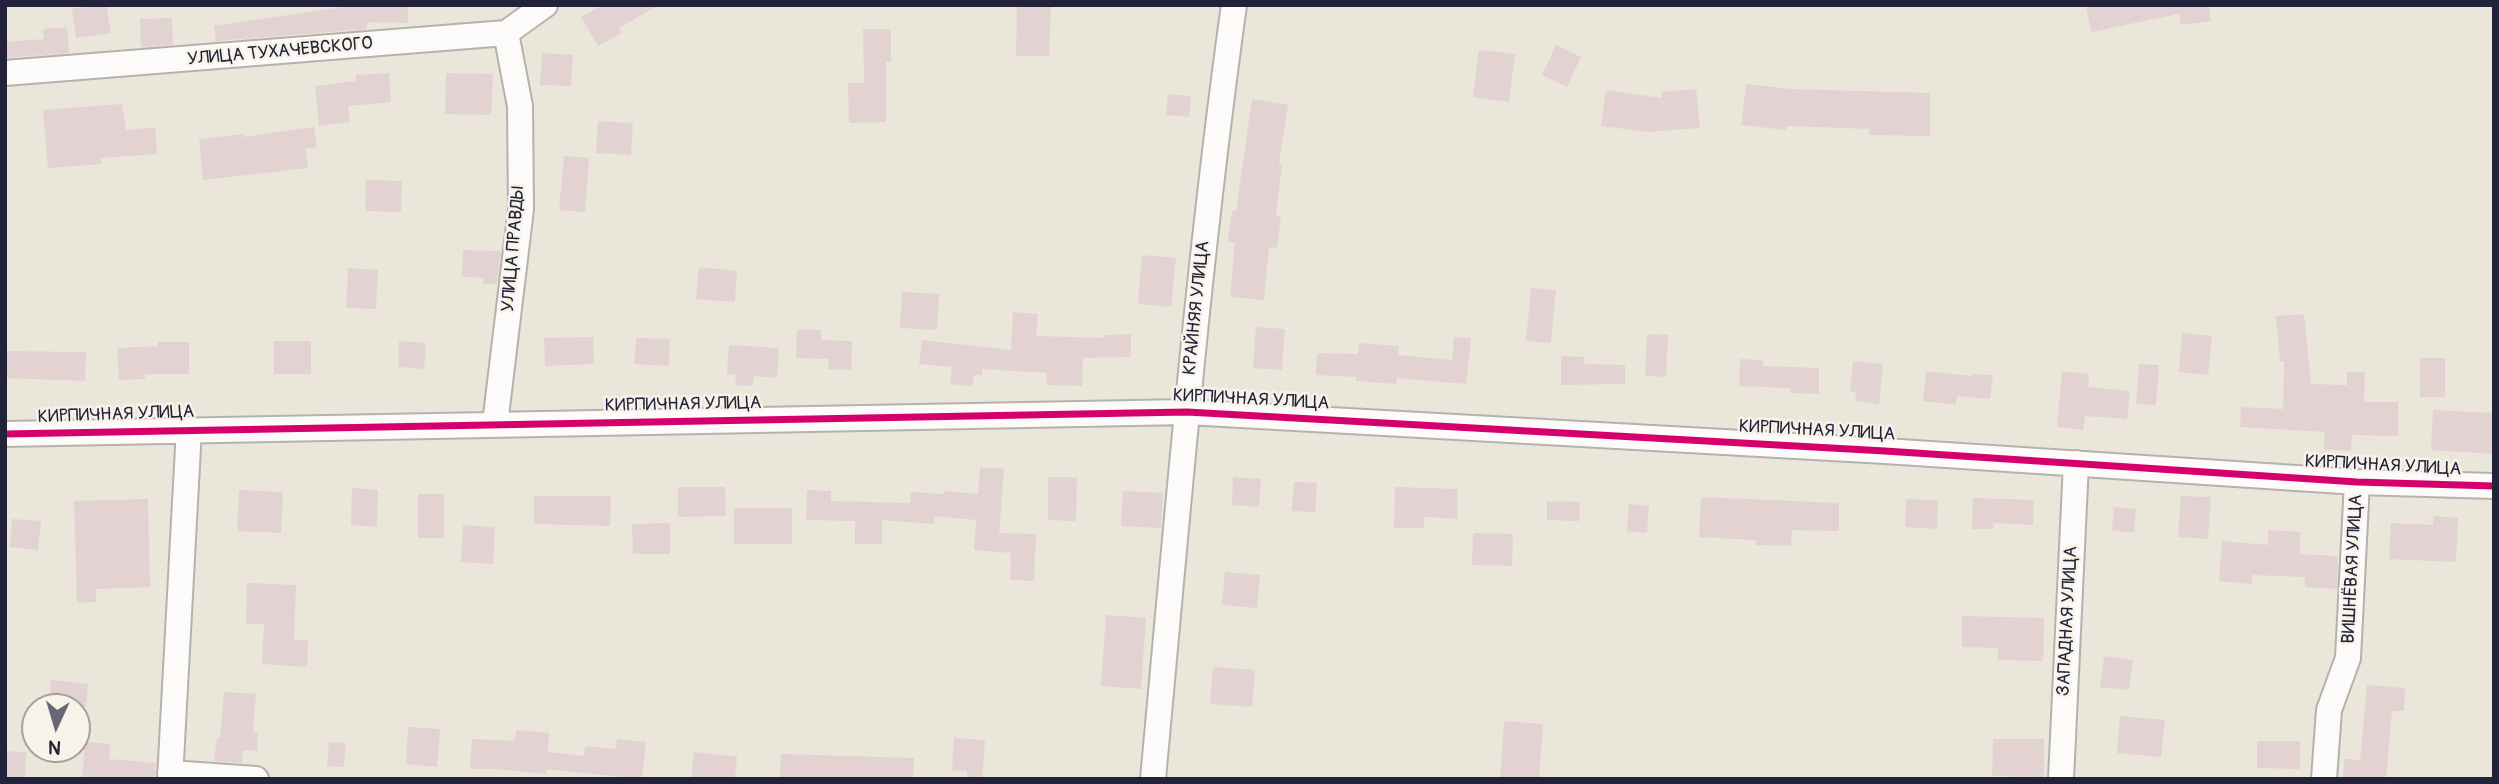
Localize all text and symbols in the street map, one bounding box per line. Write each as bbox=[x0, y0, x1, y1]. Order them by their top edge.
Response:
street label: УЛИЦА ТУХАЧЕВСКОГО bbox=[186, 33, 374, 71]
street label: УЛИЦА ПРАВДЫ bbox=[498, 185, 530, 313]
street label: КРАЙНЯЯ УЛИЦА bbox=[1179, 240, 1215, 376]
street label: КИРПИЧНАЯ УЛИЦА bbox=[1172, 385, 1330, 415]
street label: КИРПИЧНАЯ УЛИЦА bbox=[604, 393, 762, 417]
street label: КИРПИЧНАЯ УЛИЦА bbox=[37, 401, 195, 429]
street label: КИРПИЧНАЯ УЛИЦА bbox=[1738, 416, 1896, 446]
street label: КИРПИЧНАЯ УЛИЦА bbox=[2304, 451, 2462, 481]
street label: ВИШНЁВАЯ УЛИЦА bbox=[2338, 494, 2368, 644]
street label: ЗАПАДНАЯ УЛИЦА bbox=[2053, 546, 2083, 696]
north arrow bbox=[21, 693, 91, 763]
text: N bbox=[47, 735, 62, 759]

